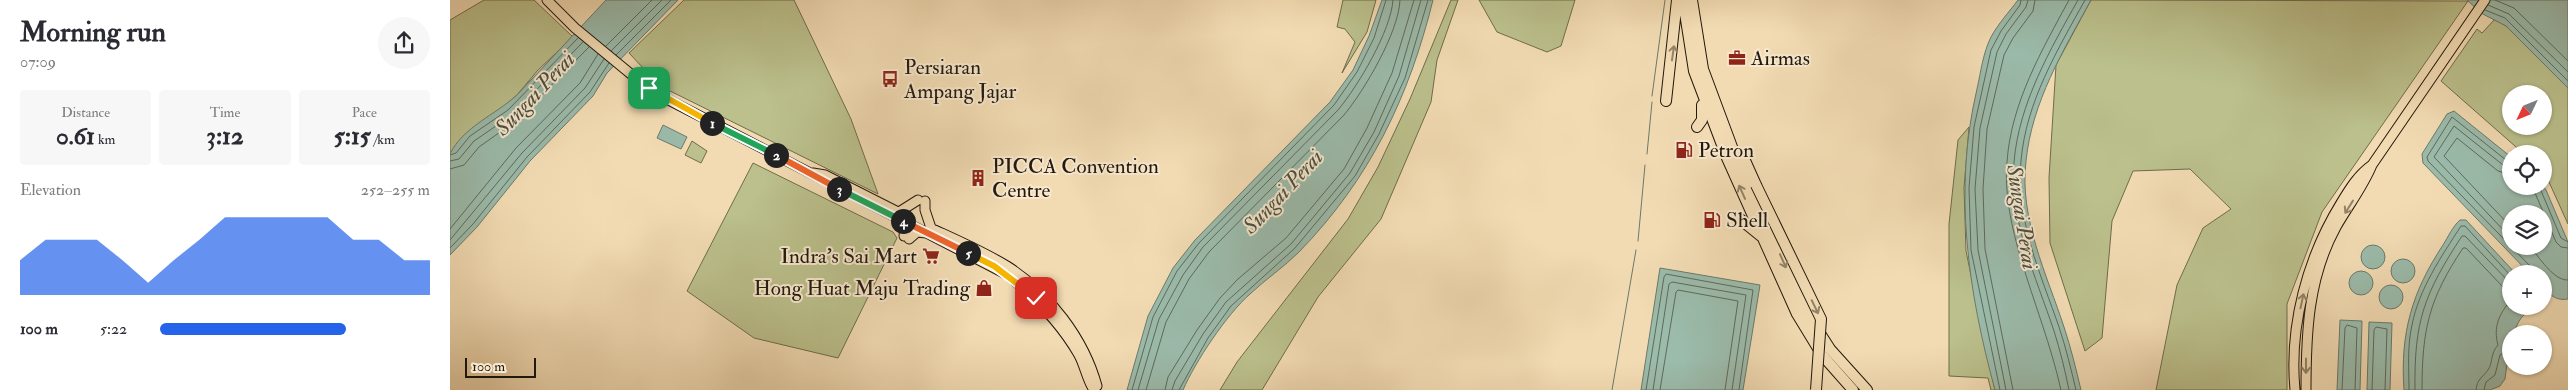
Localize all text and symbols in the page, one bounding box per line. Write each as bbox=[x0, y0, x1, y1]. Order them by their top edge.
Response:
text: Morning run bbox=[20, 15, 166, 50]
button: share bbox=[378, 17, 430, 69]
water label: Sungai Perai bbox=[488, 45, 581, 143]
one-way arrow bbox=[1668, 45, 1678, 61]
place label: Airmas bbox=[1750, 45, 1810, 72]
office icon: Airmas bbox=[1727, 48, 1747, 68]
text: 07:09 bbox=[20, 52, 56, 72]
place label: Persiaran Ampang Jajar bbox=[903, 54, 1017, 105]
pin bbox=[628, 67, 670, 109]
bus stop icon: Persiaran Ampang Jajar bbox=[880, 69, 900, 89]
icon: arrive bbox=[635, 74, 663, 102]
north arrow bbox=[2502, 85, 2552, 135]
map controls bbox=[2502, 85, 2552, 375]
text: Distance bbox=[61, 104, 110, 121]
text: Time bbox=[210, 104, 240, 121]
text: Pace bbox=[352, 104, 377, 121]
pin: 1 bbox=[700, 110, 724, 136]
text: 1 bbox=[710, 115, 715, 132]
text: 0.61 bbox=[56, 121, 95, 152]
text: 3:12 bbox=[206, 121, 244, 152]
text: 5:15 bbox=[334, 121, 371, 152]
text: km bbox=[95, 131, 115, 148]
text: /km bbox=[371, 131, 395, 148]
place label: Petron bbox=[1698, 137, 1754, 164]
fuel station icon: Petron bbox=[1674, 140, 1694, 160]
pin: 2 bbox=[764, 142, 788, 168]
water label: Sungai Perai bbox=[1236, 143, 1329, 241]
button: locate bbox=[2502, 145, 2552, 195]
text: 2 bbox=[773, 147, 780, 164]
place label: PICCA Convention Centre bbox=[992, 153, 1159, 204]
water label: Sungai Perai bbox=[2000, 162, 2044, 272]
building icon: PICCA Convention Centre bbox=[968, 168, 988, 188]
pin: 3 bbox=[826, 176, 852, 202]
text: Elevation bbox=[20, 180, 81, 200]
text: 252–255 m bbox=[361, 180, 430, 200]
text: 3 bbox=[837, 181, 842, 198]
one-way arrow bbox=[1736, 185, 1746, 200]
one-way arrow bbox=[2343, 200, 2353, 214]
button: layers bbox=[2502, 205, 2552, 255]
place label: Shell bbox=[1726, 207, 1769, 234]
pin: 4 bbox=[890, 208, 916, 234]
fuel station icon: Shell bbox=[1702, 210, 1722, 230]
text: 4 bbox=[900, 213, 907, 230]
pin: 5 bbox=[956, 240, 980, 266]
place label: Indra's Sai Mart bbox=[781, 243, 917, 270]
text: 5 bbox=[965, 245, 972, 262]
supermarket icon: Indra's Sai Mart bbox=[921, 246, 941, 266]
one-way arrow bbox=[1779, 253, 1788, 268]
button: + bbox=[2502, 265, 2552, 315]
place label: Hong Huat Maju Trading bbox=[754, 275, 971, 302]
pin bbox=[1015, 277, 1057, 319]
shop icon: Hong Huat Maju Trading bbox=[974, 278, 994, 298]
icon: check bbox=[1022, 284, 1050, 312]
one-way arrow bbox=[2298, 293, 2307, 309]
one-way arrow bbox=[1811, 299, 1821, 314]
text: 100 m bbox=[20, 319, 58, 339]
text: 5:22 bbox=[100, 319, 127, 339]
button: − bbox=[2502, 325, 2552, 375]
scale bar bbox=[465, 355, 536, 378]
text: 100 m bbox=[472, 358, 505, 375]
one-way arrow bbox=[2301, 358, 2311, 374]

